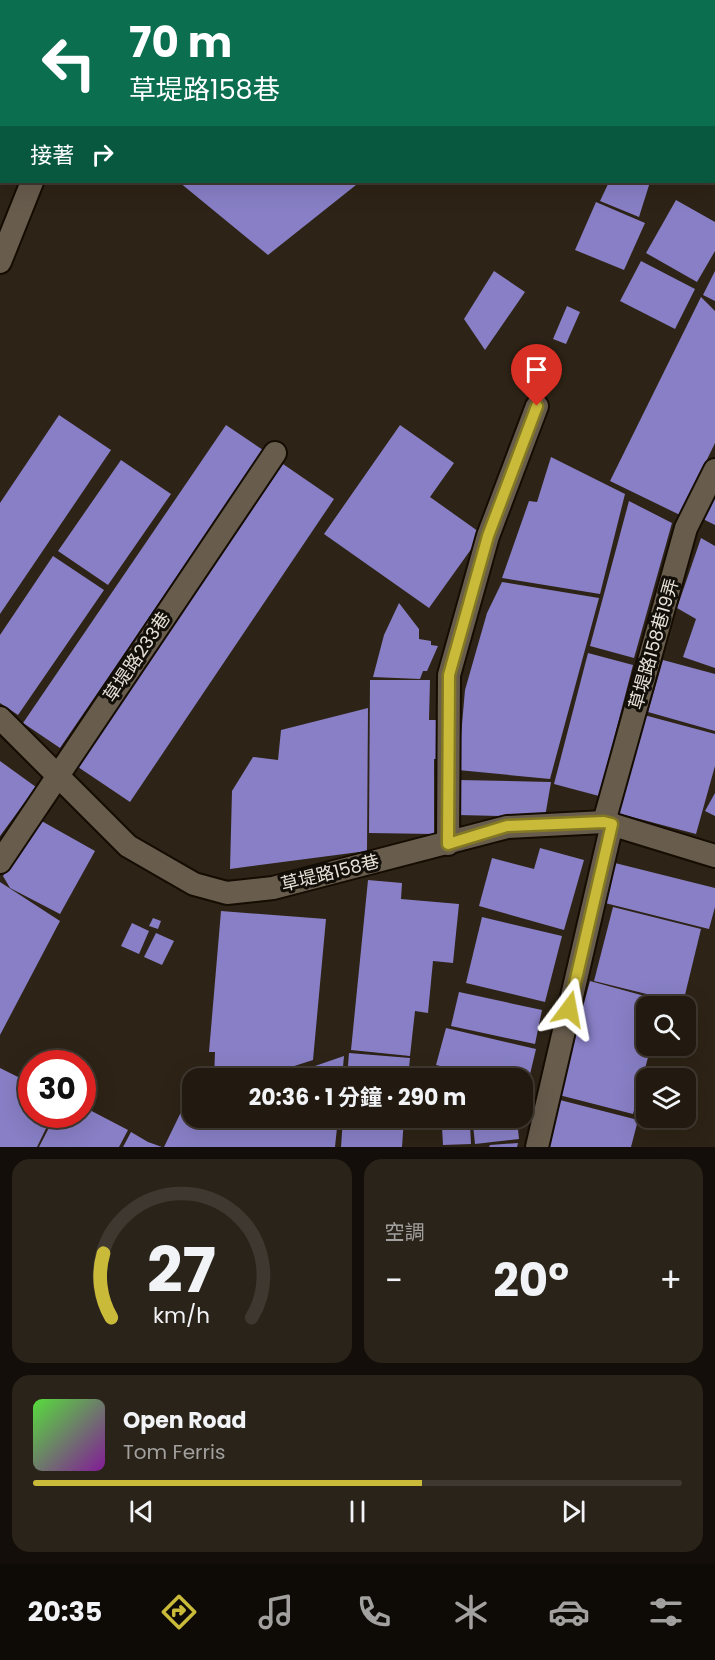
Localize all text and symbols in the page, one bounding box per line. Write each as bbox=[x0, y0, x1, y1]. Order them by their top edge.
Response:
text: 70 m bbox=[129, 13, 232, 72]
icon: left bbox=[30, 24, 108, 102]
text: 草堤路158巷 bbox=[129, 71, 280, 108]
icon: right bbox=[86, 138, 119, 171]
text: 接著 bbox=[30, 140, 74, 171]
pin bbox=[511, 344, 562, 406]
icon: arrive bbox=[520, 353, 553, 386]
street label: 草堤路158巷19弄 bbox=[623, 575, 684, 712]
street label: 草堤路233巷 bbox=[97, 607, 176, 707]
street label: 草堤路158巷 bbox=[278, 848, 382, 897]
position arrow bbox=[537, 977, 601, 1041]
map controls bbox=[636, 996, 696, 1128]
button: search bbox=[636, 996, 696, 1056]
speed limit sign: 30 bbox=[18, 1050, 96, 1128]
button: layers bbox=[636, 1068, 696, 1128]
text: 20:36 · 1 分鐘 · 290 m bbox=[249, 1082, 466, 1113]
text: 空調 bbox=[385, 1218, 425, 1246]
text: 27 bbox=[147, 1226, 216, 1314]
text: 20° bbox=[493, 1249, 569, 1312]
text: − bbox=[385, 1257, 403, 1304]
text: + bbox=[659, 1257, 682, 1304]
text: km/h bbox=[153, 1300, 210, 1331]
text: Open Road bbox=[123, 1405, 247, 1436]
text: Tom Ferris bbox=[123, 1438, 225, 1466]
icon: previous bbox=[125, 1495, 158, 1528]
icon: pause bbox=[341, 1495, 374, 1528]
icon: next bbox=[557, 1495, 590, 1528]
icon: directions bbox=[158, 1591, 200, 1633]
icon: music bbox=[255, 1591, 297, 1633]
icon: phone bbox=[353, 1591, 395, 1633]
icon: climate bbox=[450, 1591, 492, 1633]
icon: car bbox=[548, 1591, 590, 1633]
icon: filters bbox=[645, 1591, 687, 1633]
text: 20:35 bbox=[28, 1593, 102, 1630]

